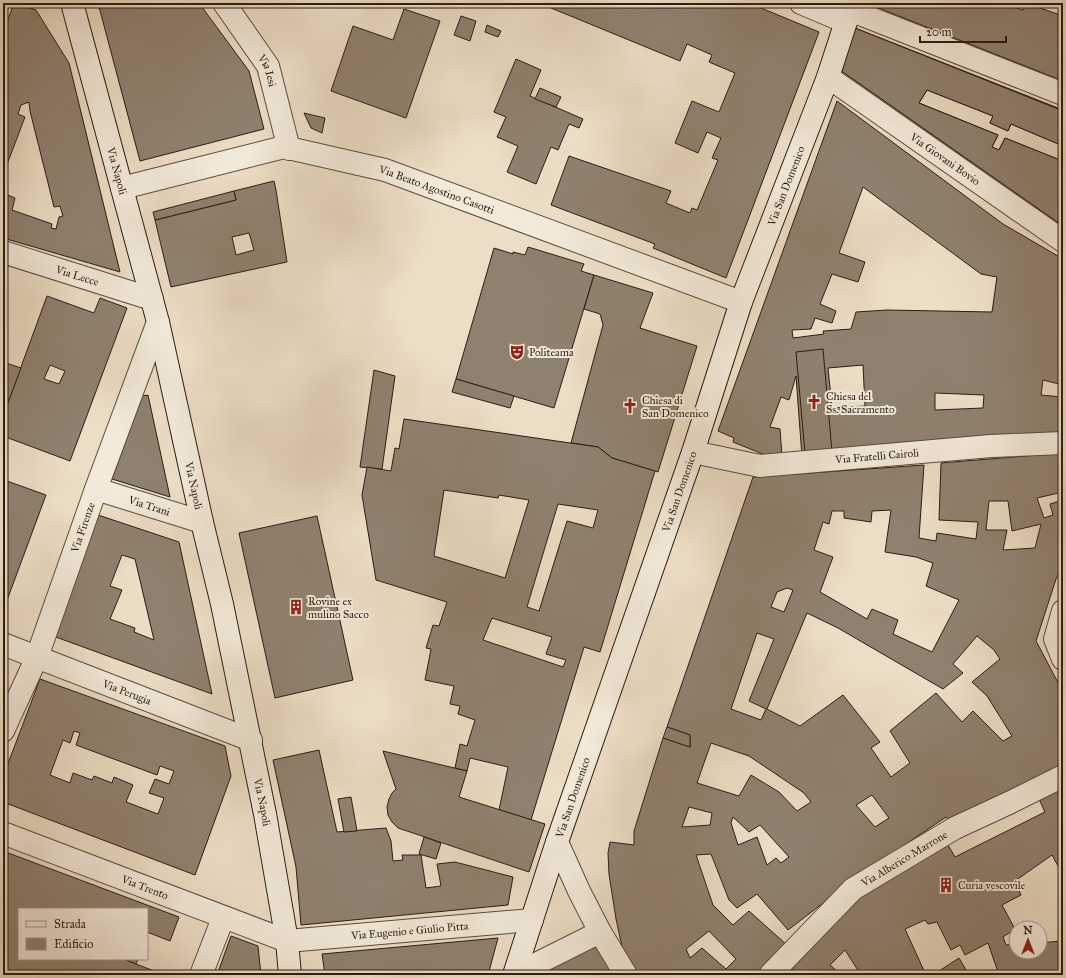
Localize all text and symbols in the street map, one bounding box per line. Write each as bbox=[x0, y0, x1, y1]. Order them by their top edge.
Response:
scale bar bbox=[920, 18, 1006, 44]
text: 20 m bbox=[926, 25, 952, 39]
street label: Via Iesi bbox=[255, 51, 279, 88]
street label: Via Giovani Bovio bbox=[907, 129, 983, 188]
street label: Via San Domenico bbox=[764, 144, 807, 228]
street label: Via Napoli bbox=[104, 145, 130, 196]
street label: Via Beato Agostino Casotti bbox=[377, 162, 496, 217]
street label: Via Lecce bbox=[53, 262, 101, 288]
theatre icon: Politeama bbox=[508, 343, 526, 361]
place label: Politeama bbox=[529, 346, 574, 359]
place label: Chiesa del Ss. Sacramento bbox=[826, 390, 895, 416]
church icon: Chiesa del Ss. Sacramento bbox=[805, 393, 823, 411]
place label: Chiesa di San Domenico bbox=[642, 394, 709, 420]
church icon: Chiesa di San Domenico bbox=[621, 397, 639, 415]
street label: Via Fratelli Cairoli bbox=[834, 446, 920, 466]
street label: Via San Domenico bbox=[659, 449, 699, 534]
street label: Via Napoli bbox=[182, 460, 206, 511]
street label: Via Trani bbox=[126, 493, 172, 518]
street label: Via Firenze bbox=[67, 500, 98, 555]
place label: Rovine ex mulino Sacco bbox=[308, 595, 369, 621]
building icon: Rovine ex mulino Sacco bbox=[287, 598, 305, 616]
street label: Via Perugia bbox=[100, 676, 154, 707]
street label: Via San Domenico bbox=[552, 755, 593, 840]
street label: Via Napoli bbox=[251, 776, 274, 827]
street label: Via Alberico Marrone bbox=[858, 827, 950, 890]
street label: Via Trento bbox=[119, 872, 171, 902]
building icon: Curia vescovile bbox=[937, 876, 955, 894]
place label: Curia vescovile bbox=[958, 879, 1026, 892]
legend bbox=[18, 908, 148, 960]
text: Strada bbox=[54, 917, 87, 931]
street label: Via Eugenio e Giulio Pitta bbox=[350, 919, 469, 942]
north arrow bbox=[1008, 920, 1048, 960]
text: N bbox=[1023, 924, 1033, 937]
text: Edificio bbox=[54, 937, 93, 951]

